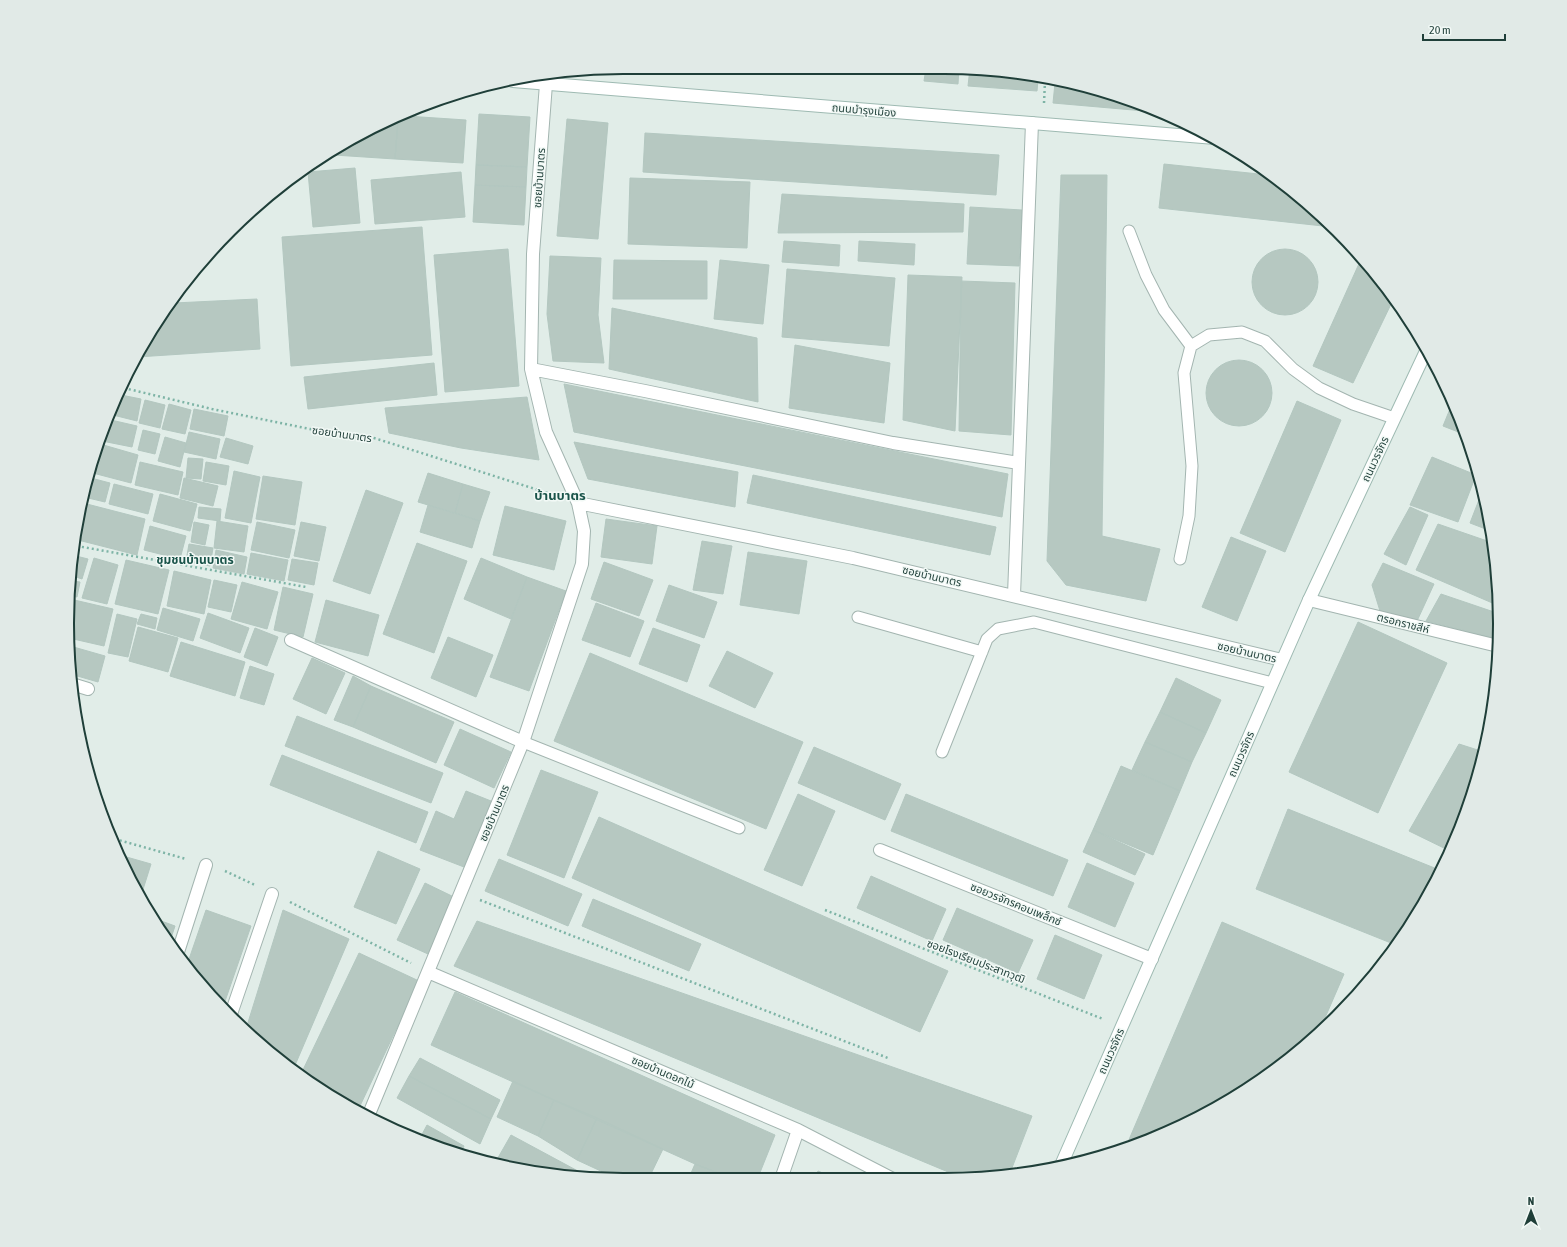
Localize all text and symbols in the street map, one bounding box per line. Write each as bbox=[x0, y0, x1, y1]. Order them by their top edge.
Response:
scale bar bbox=[1423, 16, 1505, 42]
text: 20 m bbox=[1429, 23, 1451, 37]
street label: ถนนบำรุงเมือง bbox=[831, 101, 897, 120]
street label: ซอยบ้านบาตร bbox=[531, 148, 547, 208]
street label: ซอยบ้านบาตร bbox=[311, 424, 373, 444]
street label: ถนนวรจักร bbox=[1359, 434, 1391, 484]
district label: บ้านบาตร bbox=[534, 488, 586, 503]
district label: ชุมชนบ้านบาตร bbox=[156, 553, 234, 567]
street label: ซอยบ้านบาตร bbox=[901, 563, 963, 589]
street label: ตรอกราชสีห์ bbox=[1375, 611, 1431, 635]
street label: ซอยบ้านบาตร bbox=[1216, 639, 1278, 665]
street label: ถนนวรจักร bbox=[1226, 729, 1256, 779]
street label: ซอยบ้านบาตร bbox=[477, 783, 511, 843]
street label: ซอยวรจักรคอมเพล็กซ์ bbox=[969, 880, 1064, 928]
street label: ซอยโรงเรียนประสาทวุฒิ bbox=[925, 937, 1027, 986]
street label: ถนนวรจักร bbox=[1096, 1026, 1126, 1076]
street label: ซอยบ้านดอกไม้ bbox=[630, 1053, 696, 1091]
north arrow bbox=[1511, 1191, 1551, 1231]
text: N bbox=[1528, 1195, 1534, 1207]

